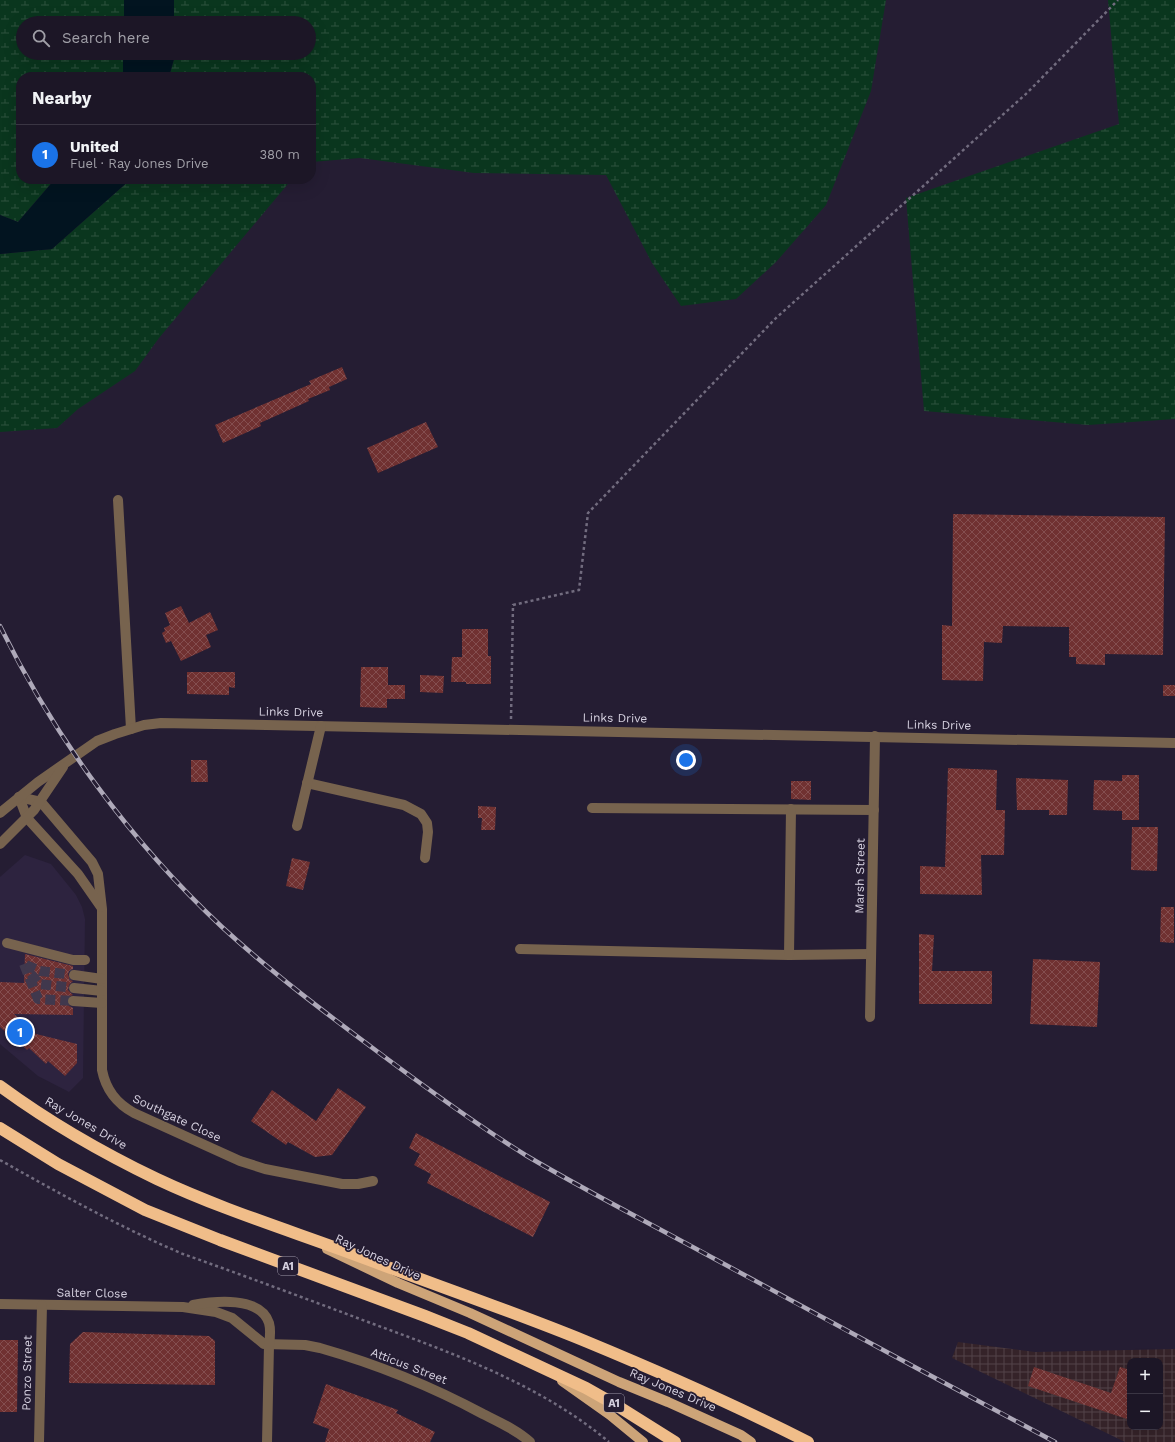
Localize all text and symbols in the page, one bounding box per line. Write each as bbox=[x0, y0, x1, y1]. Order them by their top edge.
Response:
search box bbox=[16, 16, 316, 60]
icon: search bbox=[30, 27, 52, 49]
text: Search here bbox=[62, 29, 150, 47]
text: Nearby bbox=[32, 88, 91, 108]
text: United bbox=[70, 138, 119, 156]
text: 1 bbox=[42, 147, 48, 162]
text: 380 m bbox=[260, 147, 300, 162]
text: Fuel · Ray Jones Drive bbox=[70, 156, 209, 171]
street label: Links Drive bbox=[259, 704, 324, 720]
street label: Links Drive bbox=[583, 710, 648, 726]
street label: Links Drive bbox=[907, 717, 972, 733]
your location bbox=[676, 750, 696, 770]
street label: Marsh Street bbox=[852, 838, 868, 914]
pin: 1 bbox=[7, 1017, 33, 1047]
street label: Southgate Close bbox=[130, 1091, 224, 1145]
street label: Ray Jones Drive bbox=[42, 1094, 130, 1152]
street label: Ray Jones Drive bbox=[333, 1231, 423, 1283]
road number: A1 bbox=[278, 1257, 298, 1275]
street label: Salter Close bbox=[56, 1285, 128, 1301]
street label: Ponzo Street bbox=[19, 1335, 35, 1411]
street label: Atticus Street bbox=[369, 1345, 449, 1387]
map controls bbox=[1127, 1358, 1163, 1430]
button: + bbox=[1127, 1358, 1163, 1394]
street label: Ray Jones Drive bbox=[628, 1365, 718, 1415]
road number: A1 bbox=[604, 1394, 624, 1412]
button: − bbox=[1127, 1394, 1163, 1430]

